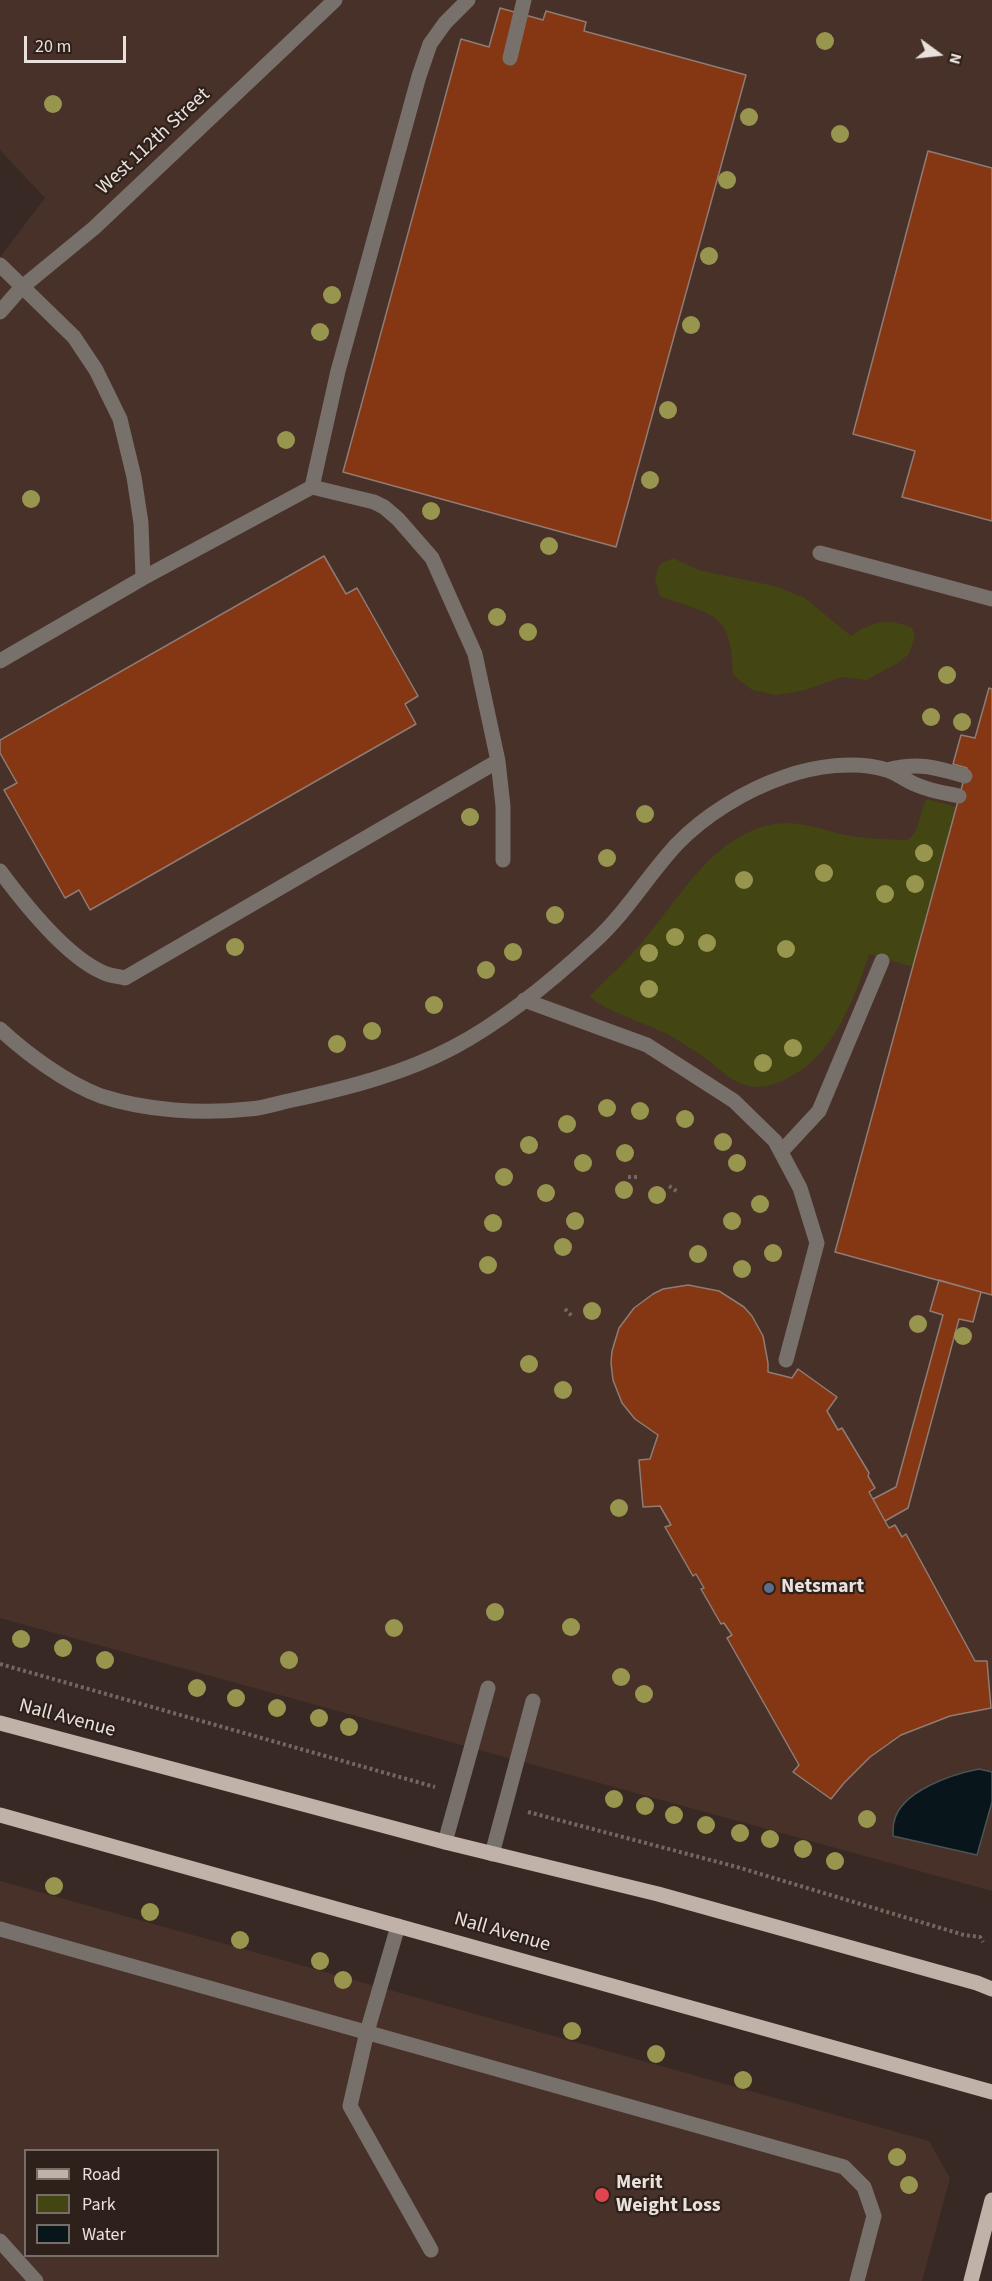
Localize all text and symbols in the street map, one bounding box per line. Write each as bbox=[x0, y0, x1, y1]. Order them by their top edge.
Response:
scale bar bbox=[27, 24, 129, 62]
north arrow bbox=[908, 24, 968, 84]
text: 20 m bbox=[35, 34, 71, 59]
text: N bbox=[943, 51, 967, 67]
street label: West 112th Street bbox=[92, 83, 216, 201]
place label: Netsmart bbox=[781, 1576, 864, 1600]
marker: Netsmart bbox=[762, 1581, 776, 1595]
street label: Nall Avenue bbox=[16, 1695, 118, 1743]
street label: Nall Avenue bbox=[451, 1908, 553, 1958]
legend bbox=[24, 2149, 219, 2257]
text: Road bbox=[82, 2162, 121, 2187]
place label: Merit Weight Loss bbox=[616, 2172, 721, 2219]
marker: Merit Weight Loss bbox=[593, 2186, 611, 2204]
text: Park bbox=[82, 2192, 116, 2217]
text: Water bbox=[82, 2222, 126, 2247]

